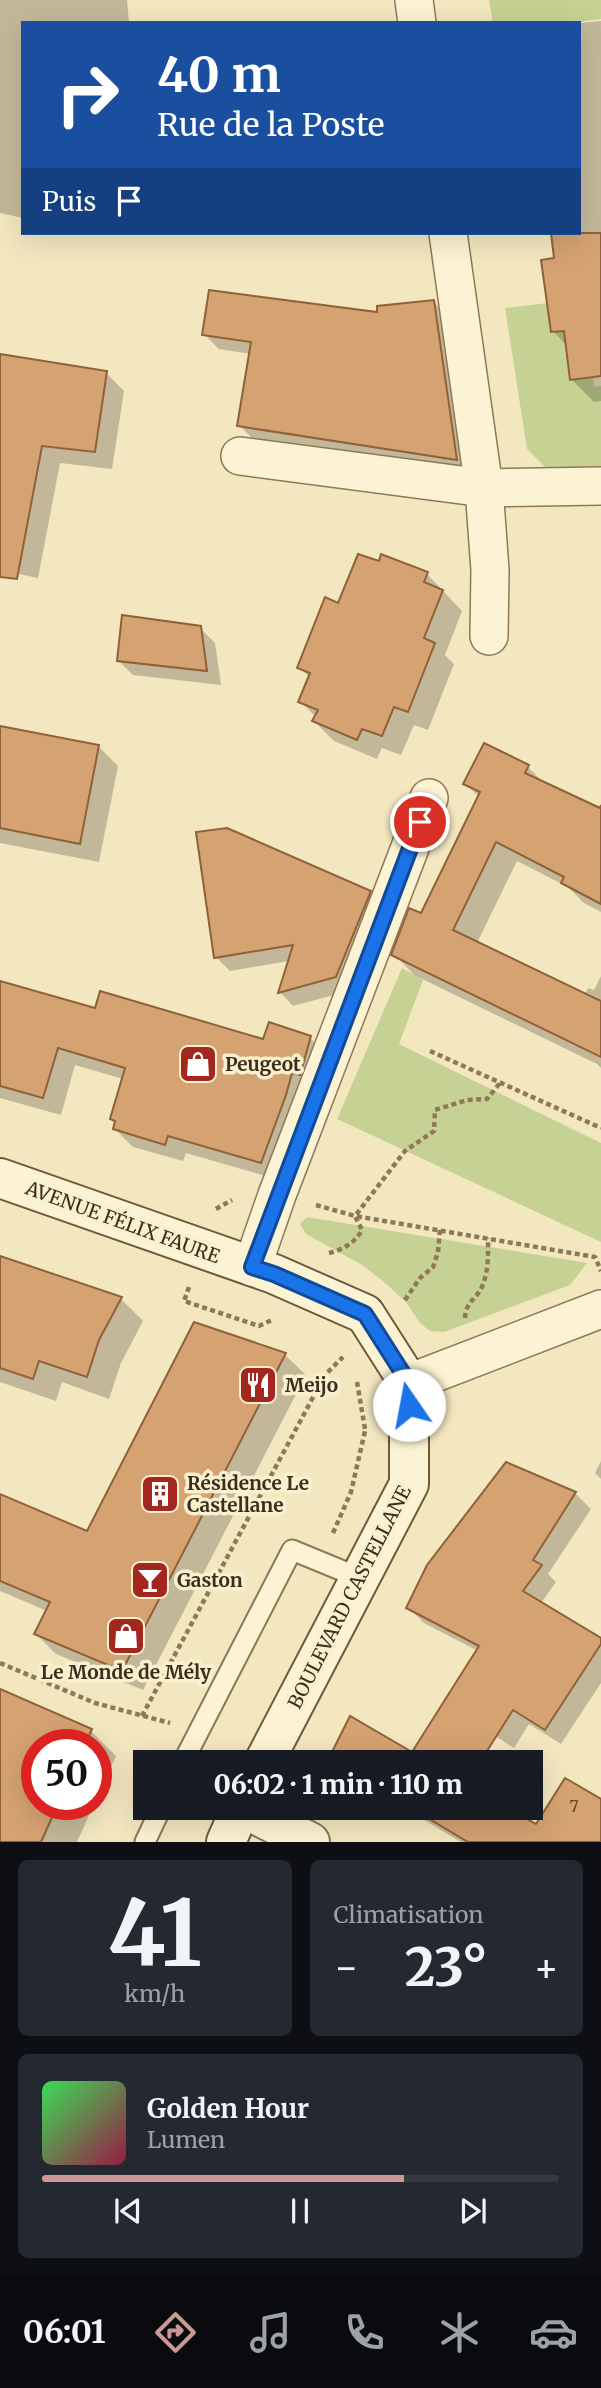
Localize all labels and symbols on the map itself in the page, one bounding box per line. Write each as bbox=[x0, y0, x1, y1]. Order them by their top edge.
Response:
pin bbox=[390, 792, 450, 852]
shop icon: Peugeot bbox=[177, 1043, 219, 1085]
place label: Peugeot bbox=[225, 1052, 301, 1076]
street label: AVENUE FÉLIX FAURE bbox=[22, 1175, 223, 1268]
restaurant icon: Meijo bbox=[237, 1364, 279, 1406]
position arrow bbox=[372, 1368, 446, 1442]
place label: Meijo bbox=[285, 1373, 338, 1397]
place label: Résidence Le Castellane bbox=[187, 1471, 309, 1517]
building icon: Résidence Le Castellane bbox=[139, 1473, 181, 1515]
street label: BOULEVARD CASTELLANE bbox=[282, 1481, 416, 1713]
bar icon: Gaston bbox=[129, 1559, 171, 1601]
place label: Gaston bbox=[177, 1568, 243, 1592]
shop icon: Le Monde de Mély bbox=[105, 1615, 147, 1657]
place label: Le Monde de Mély bbox=[41, 1660, 212, 1684]
speed limit sign: 50 bbox=[21, 1729, 112, 1820]
house number: 7 bbox=[569, 1796, 579, 1816]

